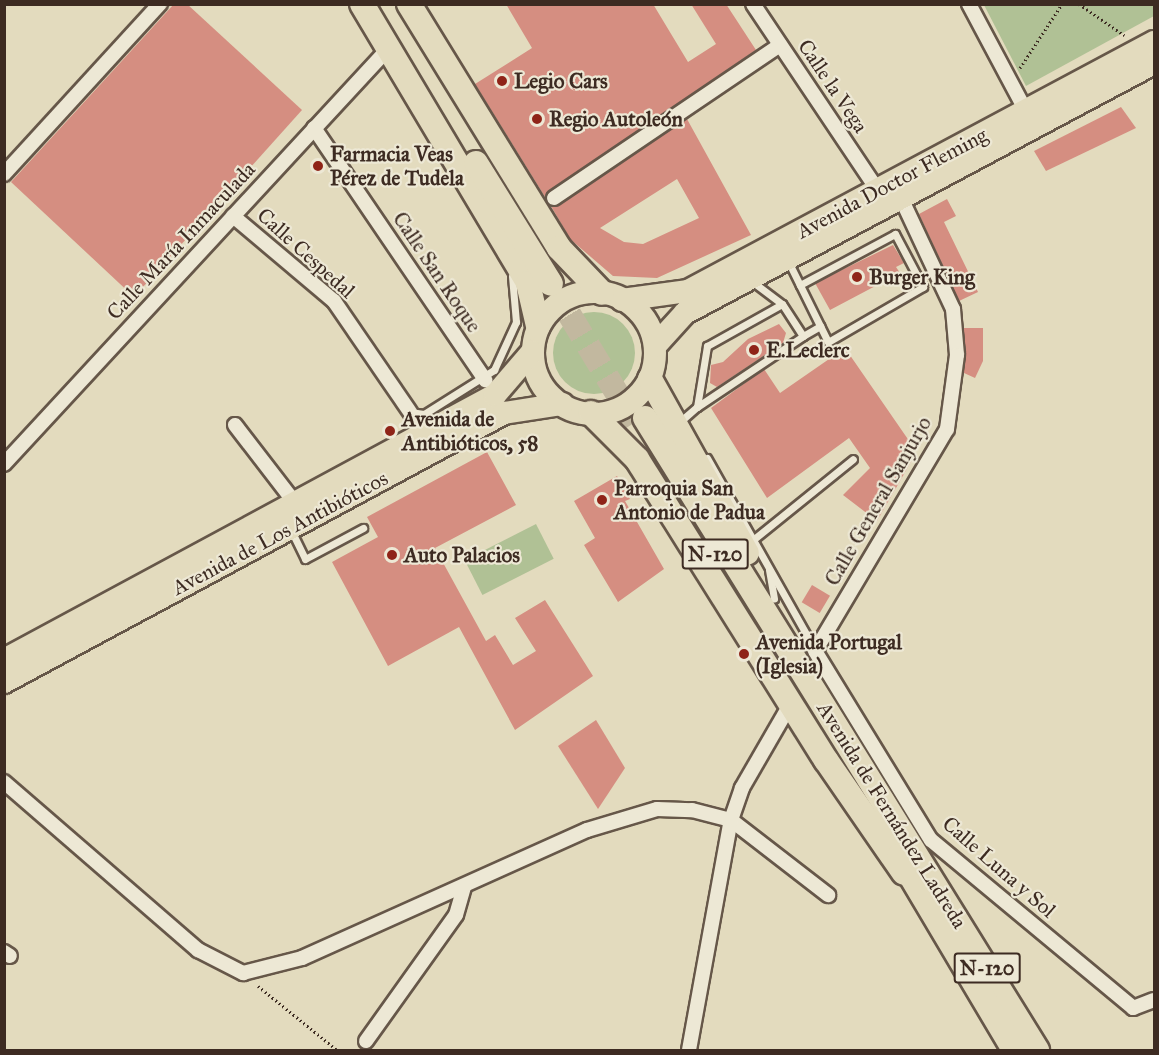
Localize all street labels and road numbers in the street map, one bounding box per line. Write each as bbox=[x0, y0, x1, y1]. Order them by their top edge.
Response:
street label: Calle la Vega bbox=[793, 34, 873, 138]
street label: Avenida Doctor Fleming bbox=[792, 122, 992, 244]
street label: Calle María Inmaculada bbox=[101, 157, 261, 325]
street label: Calle Cespedal bbox=[252, 203, 360, 303]
street label: Calle San Roque bbox=[387, 207, 487, 337]
street label: Calle General Sanjurjo bbox=[819, 412, 937, 590]
street label: Avenida de Los Antibióticos bbox=[168, 465, 392, 601]
road number: N-120 bbox=[680, 537, 750, 571]
street label: Avenida de Fernández Ladreda bbox=[812, 697, 972, 933]
street label: Calle Luna y Sol bbox=[937, 811, 1061, 923]
road number: N-120 bbox=[952, 951, 1022, 985]

